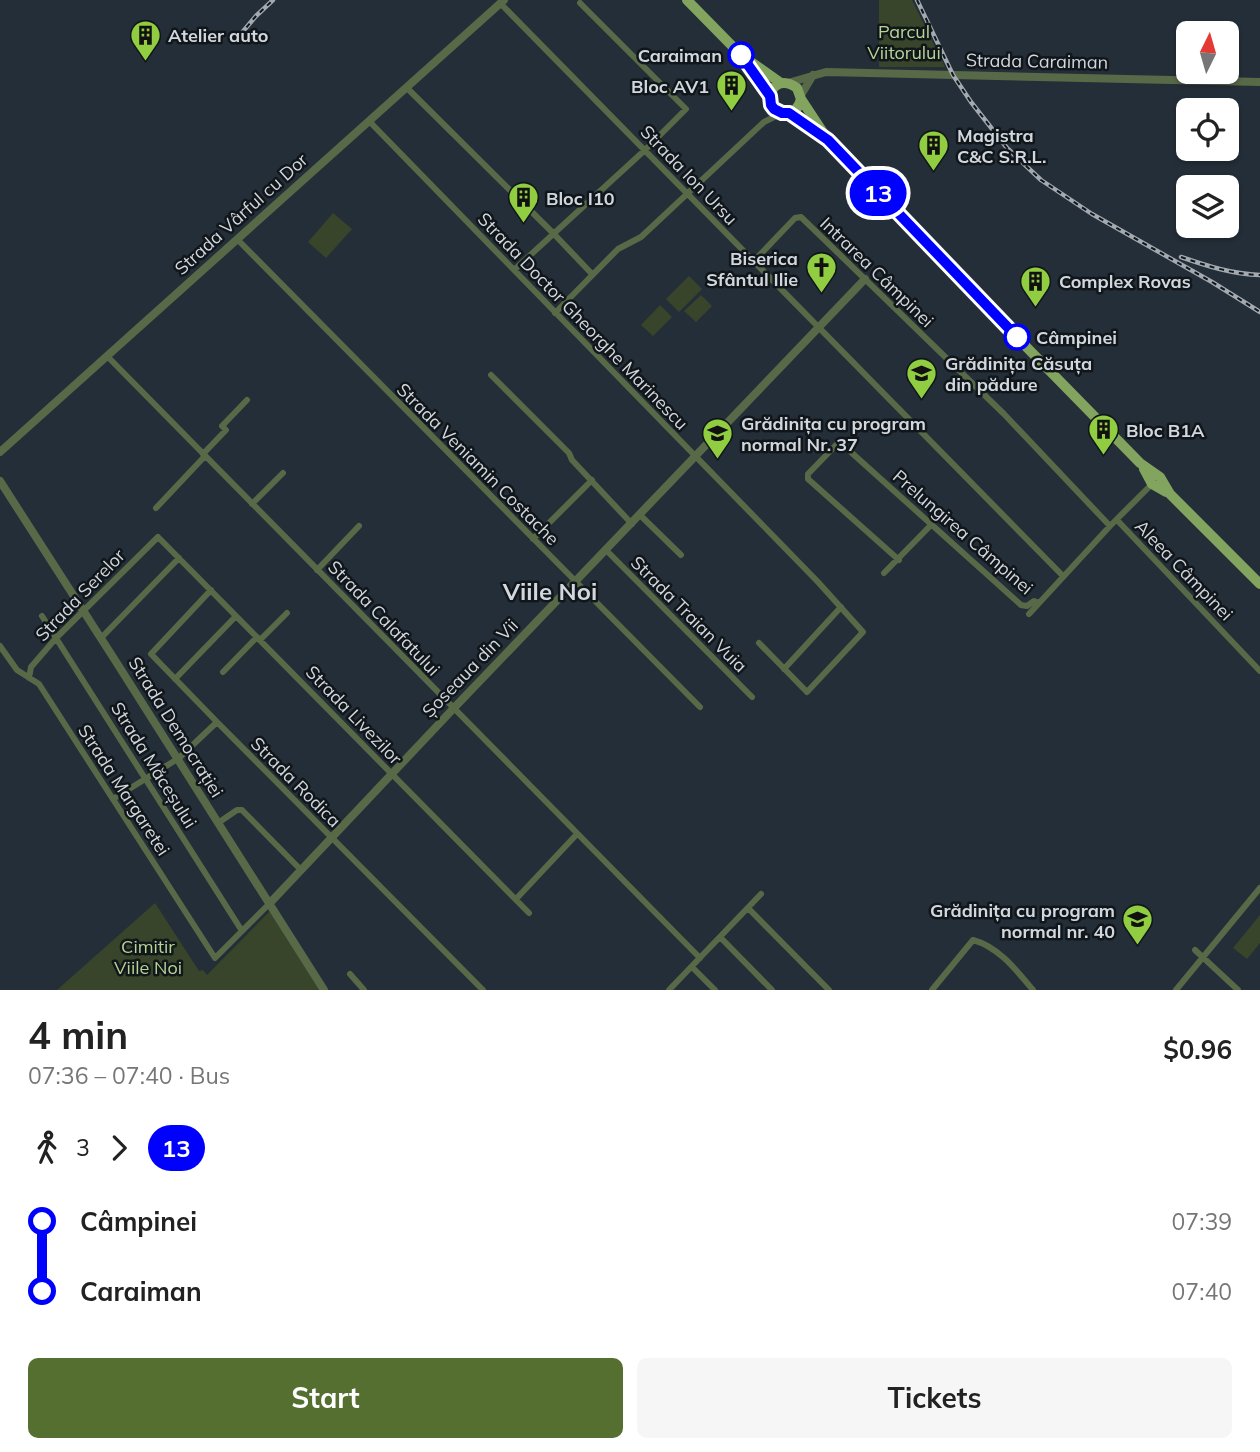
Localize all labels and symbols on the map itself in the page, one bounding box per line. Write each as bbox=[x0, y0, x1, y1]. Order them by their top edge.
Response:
building icon: Atelier auto bbox=[128, 18, 162, 62]
park label: Parcul Viitorului bbox=[867, 20, 941, 64]
north arrow bbox=[1176, 21, 1239, 84]
place label: Atelier auto bbox=[168, 24, 268, 47]
marker: Caraiman bbox=[728, 42, 754, 68]
place label: Caraiman bbox=[638, 44, 722, 67]
street label: Strada Caraiman bbox=[966, 48, 1108, 74]
building icon: Bloc AV1 bbox=[715, 69, 749, 113]
place label: Bloc AV1 bbox=[631, 75, 709, 98]
street label: Strada Ion Ursu bbox=[636, 120, 742, 230]
place label: Magistra C&C S.R.L. bbox=[957, 124, 1046, 168]
building icon: Magistra C&C S.R.L. bbox=[917, 128, 951, 172]
street label: Strada Vârful cu Dor bbox=[170, 148, 313, 280]
line badge: 13 bbox=[846, 170, 910, 216]
building icon: Bloc I10 bbox=[506, 181, 540, 225]
place label: Bloc I10 bbox=[546, 187, 615, 210]
street label: Strada Doctor Gheorghe Marinescu bbox=[473, 208, 693, 434]
street label: Intrarea Câmpinei bbox=[815, 212, 939, 332]
place label: Biserica Sfântul Ilie bbox=[706, 247, 798, 291]
church icon: Biserica Sfântul Ilie bbox=[804, 251, 838, 295]
building icon: Complex Rovas bbox=[1019, 264, 1053, 308]
place label: Complex Rovas bbox=[1059, 270, 1191, 293]
marker: Câmpinei bbox=[1004, 324, 1030, 350]
place label: Câmpinei bbox=[1036, 326, 1117, 349]
place label: Grădinița Căsuța din pădure bbox=[945, 352, 1092, 396]
school or university icon: Grădinița Căsuța din pădure bbox=[905, 356, 939, 400]
street label: Strada Veniamin Costache bbox=[392, 378, 564, 550]
place label: Grădinița cu program normal Nr. 37 bbox=[741, 412, 926, 456]
building icon: Bloc B1A bbox=[1086, 413, 1120, 457]
school or university icon: Grădinița cu program normal Nr. 37 bbox=[701, 416, 735, 460]
place label: Bloc B1A bbox=[1126, 419, 1205, 442]
street label: Prelungirea Câmpinei bbox=[888, 465, 1038, 599]
street label: Aleea Câmpinei bbox=[1130, 515, 1238, 625]
street label: Strada Serelor bbox=[30, 544, 130, 646]
street label: Strada Traian Vuia bbox=[626, 551, 752, 677]
street label: Strada Calafatului bbox=[323, 556, 445, 680]
district label: Viile Noi bbox=[502, 576, 597, 606]
street label: Șoseaua din Vii bbox=[417, 614, 523, 722]
street label: Strada Democrației bbox=[124, 653, 228, 801]
street label: Strada Livezilor bbox=[301, 661, 407, 770]
street label: Strada Măceșului bbox=[106, 698, 202, 832]
street label: Strada Margaretei bbox=[73, 720, 175, 860]
street label: Strada Rodica bbox=[246, 732, 346, 832]
place label: Grădinița cu program normal nr. 40 bbox=[930, 899, 1115, 943]
school or university icon: Grădinița cu program normal nr. 40 bbox=[1121, 903, 1155, 947]
park label: Cimitir Viile Noi bbox=[114, 935, 182, 979]

